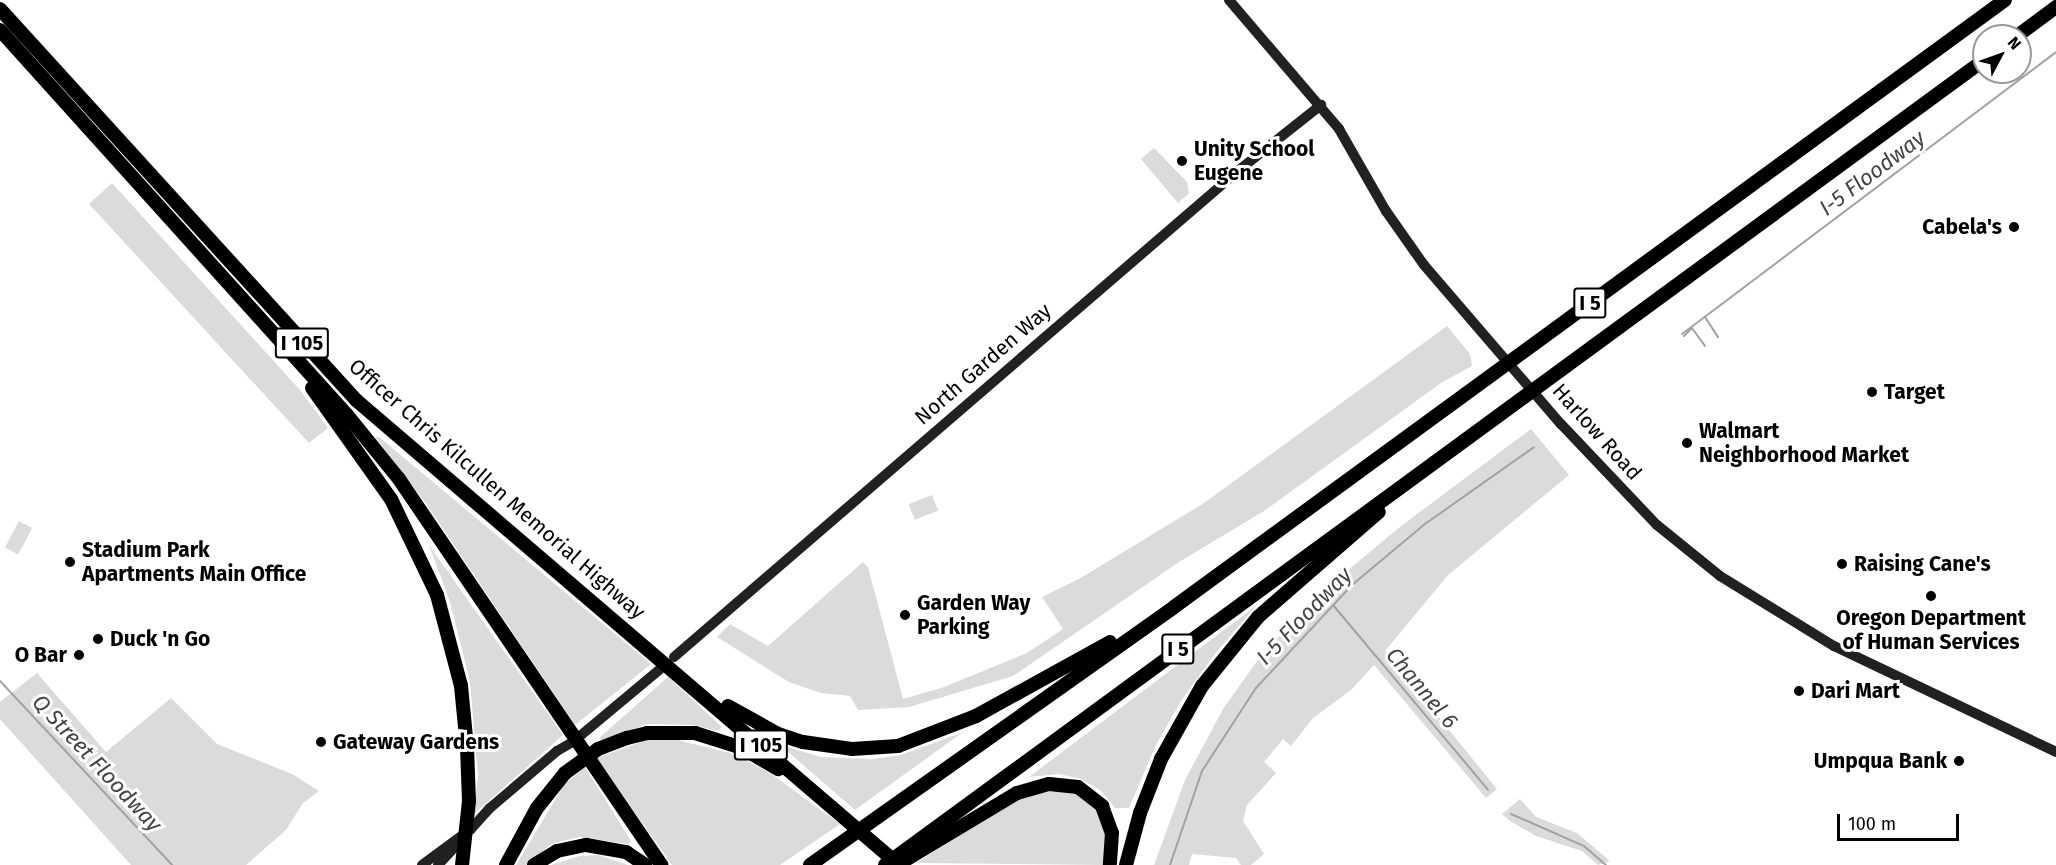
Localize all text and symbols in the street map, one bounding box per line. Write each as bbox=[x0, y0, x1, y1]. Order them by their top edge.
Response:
north arrow bbox=[1972, 24, 2032, 84]
text: N bbox=[2004, 33, 2025, 53]
water label: I-5 Floodway bbox=[1814, 125, 1930, 221]
place label: Unity School Eugene bbox=[1194, 136, 1315, 186]
marker: Unity School Eugene bbox=[1175, 154, 1189, 168]
place label: Cabela's bbox=[1922, 214, 2002, 240]
marker: Cabela's bbox=[2007, 220, 2021, 234]
road number: I 5 bbox=[1572, 286, 1608, 320]
street label: North Garden Way bbox=[910, 298, 1056, 430]
road number: I 105 bbox=[274, 326, 330, 360]
street label: Officer Chris Kilcullen Memorial Highway bbox=[344, 353, 650, 625]
street label: Harlow Road bbox=[1547, 379, 1647, 485]
place label: Target bbox=[1884, 379, 1945, 405]
marker: Target bbox=[1865, 385, 1879, 399]
place label: Walmart Neighborhood Market bbox=[1699, 418, 1909, 468]
marker: Walmart Neighborhood Market bbox=[1680, 436, 1694, 450]
place label: Stadium Park Apartments Main Office bbox=[82, 537, 306, 587]
place label: Raising Cane's bbox=[1854, 551, 1991, 577]
marker: Stadium Park Apartments Main Office bbox=[63, 555, 77, 569]
marker: Raising Cane's bbox=[1835, 557, 1849, 571]
water label: I-5 Floodway bbox=[1251, 562, 1357, 670]
marker: Oregon Department of Human Services bbox=[1924, 589, 1938, 603]
place label: Garden Way Parking bbox=[917, 590, 1030, 640]
place label: Oregon Department of Human Services bbox=[1836, 605, 2026, 655]
marker: Garden Way Parking bbox=[898, 608, 912, 622]
place label: Duck 'n Go bbox=[110, 626, 210, 652]
marker: Duck 'n Go bbox=[91, 632, 105, 646]
road number: I 5 bbox=[1160, 632, 1196, 666]
place label: O Bar bbox=[15, 642, 67, 668]
water label: Channel 6 bbox=[1380, 642, 1464, 734]
marker: O Bar bbox=[72, 648, 86, 662]
place label: Dari Mart bbox=[1811, 678, 1900, 704]
marker: Dari Mart bbox=[1792, 684, 1806, 698]
water label: Q Street Floodway bbox=[27, 689, 167, 837]
road number: I 105 bbox=[732, 728, 789, 762]
place label: Gateway Gardens bbox=[333, 729, 499, 755]
marker: Gateway Gardens bbox=[314, 735, 328, 749]
place label: Umpqua Bank bbox=[1814, 748, 1947, 774]
marker: Umpqua Bank bbox=[1952, 754, 1966, 768]
scale bar bbox=[1840, 802, 1962, 840]
text: 100 m bbox=[1848, 813, 1896, 835]

